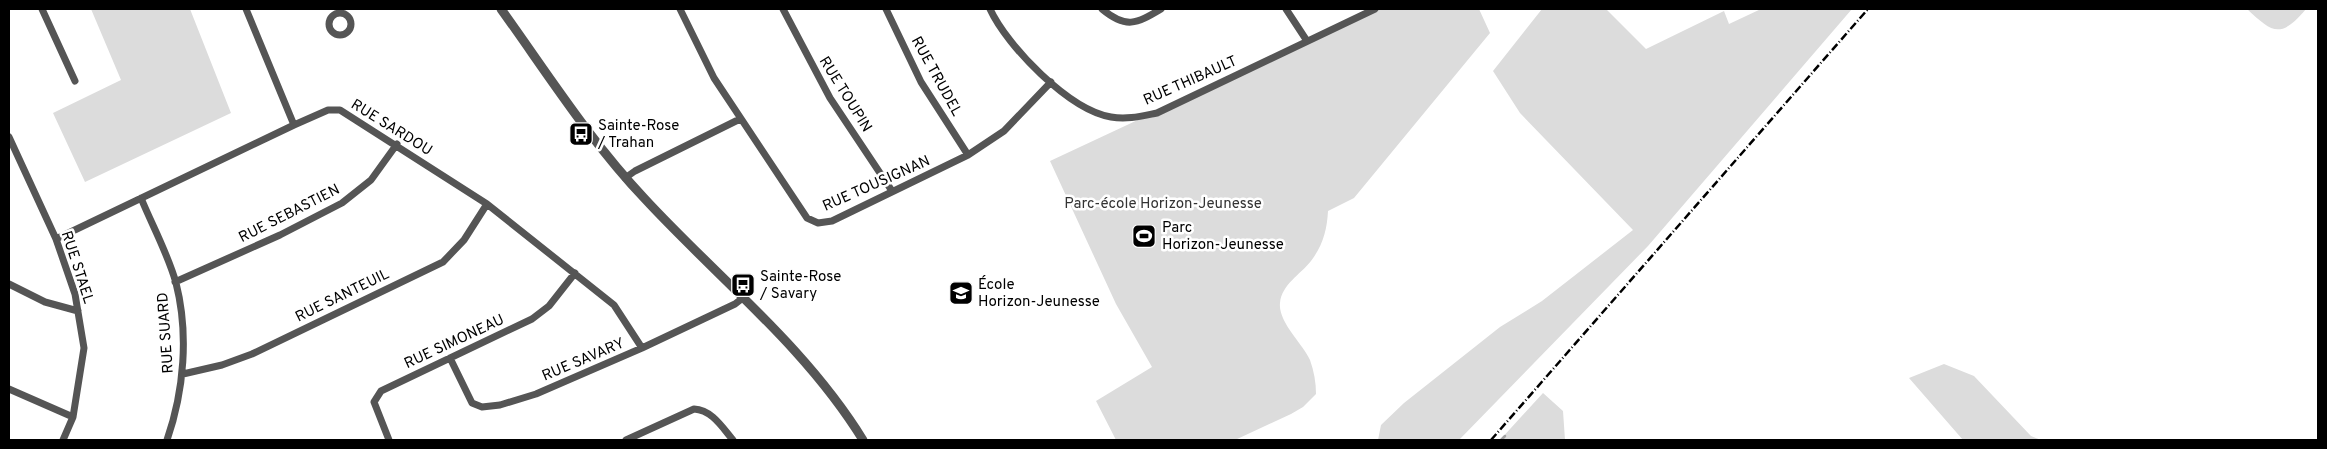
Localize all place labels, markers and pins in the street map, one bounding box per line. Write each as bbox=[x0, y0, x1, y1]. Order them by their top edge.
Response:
place label: Sainte-Rose / Trahan bbox=[597, 117, 679, 153]
bus stop icon: Sainte-Rose / Trahan bbox=[568, 121, 594, 147]
place label: Parc Horizon-Jeunesse bbox=[1162, 219, 1284, 255]
sports icon: Parc Horizon-Jeunesse bbox=[1131, 223, 1157, 249]
place label: Sainte-Rose / Savary bbox=[759, 268, 841, 304]
bus stop icon: Sainte-Rose / Savary bbox=[730, 272, 756, 298]
place label: École Horizon-Jeunesse bbox=[978, 275, 1100, 312]
school or university icon: École Horizon-Jeunesse bbox=[948, 280, 974, 306]

